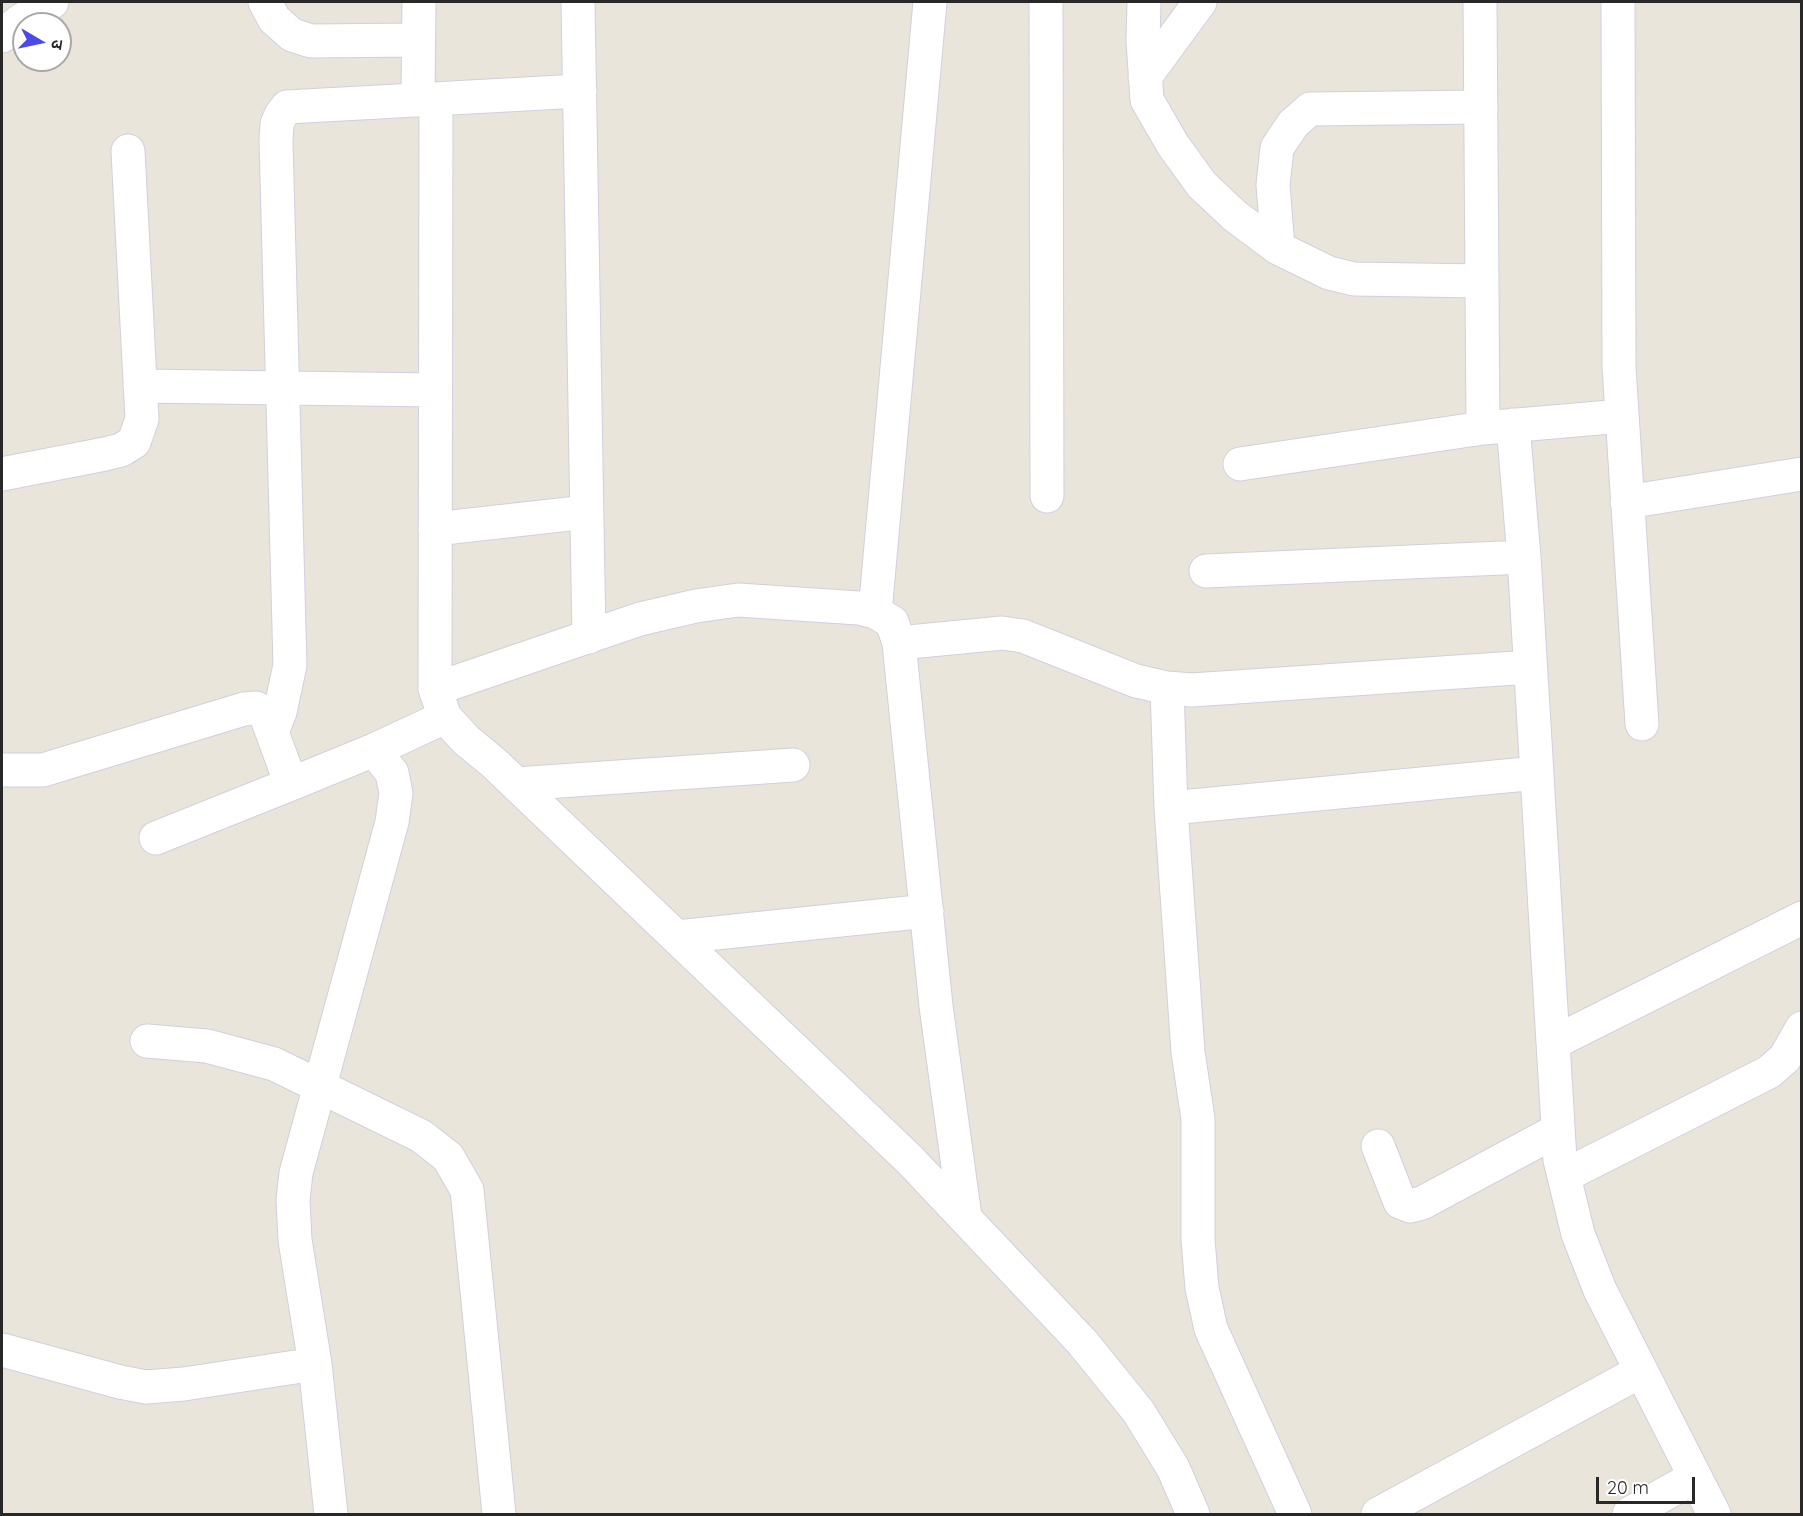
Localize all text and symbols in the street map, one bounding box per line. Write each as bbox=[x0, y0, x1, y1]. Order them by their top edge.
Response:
north arrow bbox=[12, 12, 72, 72]
text: उ bbox=[47, 38, 68, 51]
scale bar bbox=[1599, 1465, 1698, 1503]
text: 20 m bbox=[1607, 1476, 1649, 1499]

